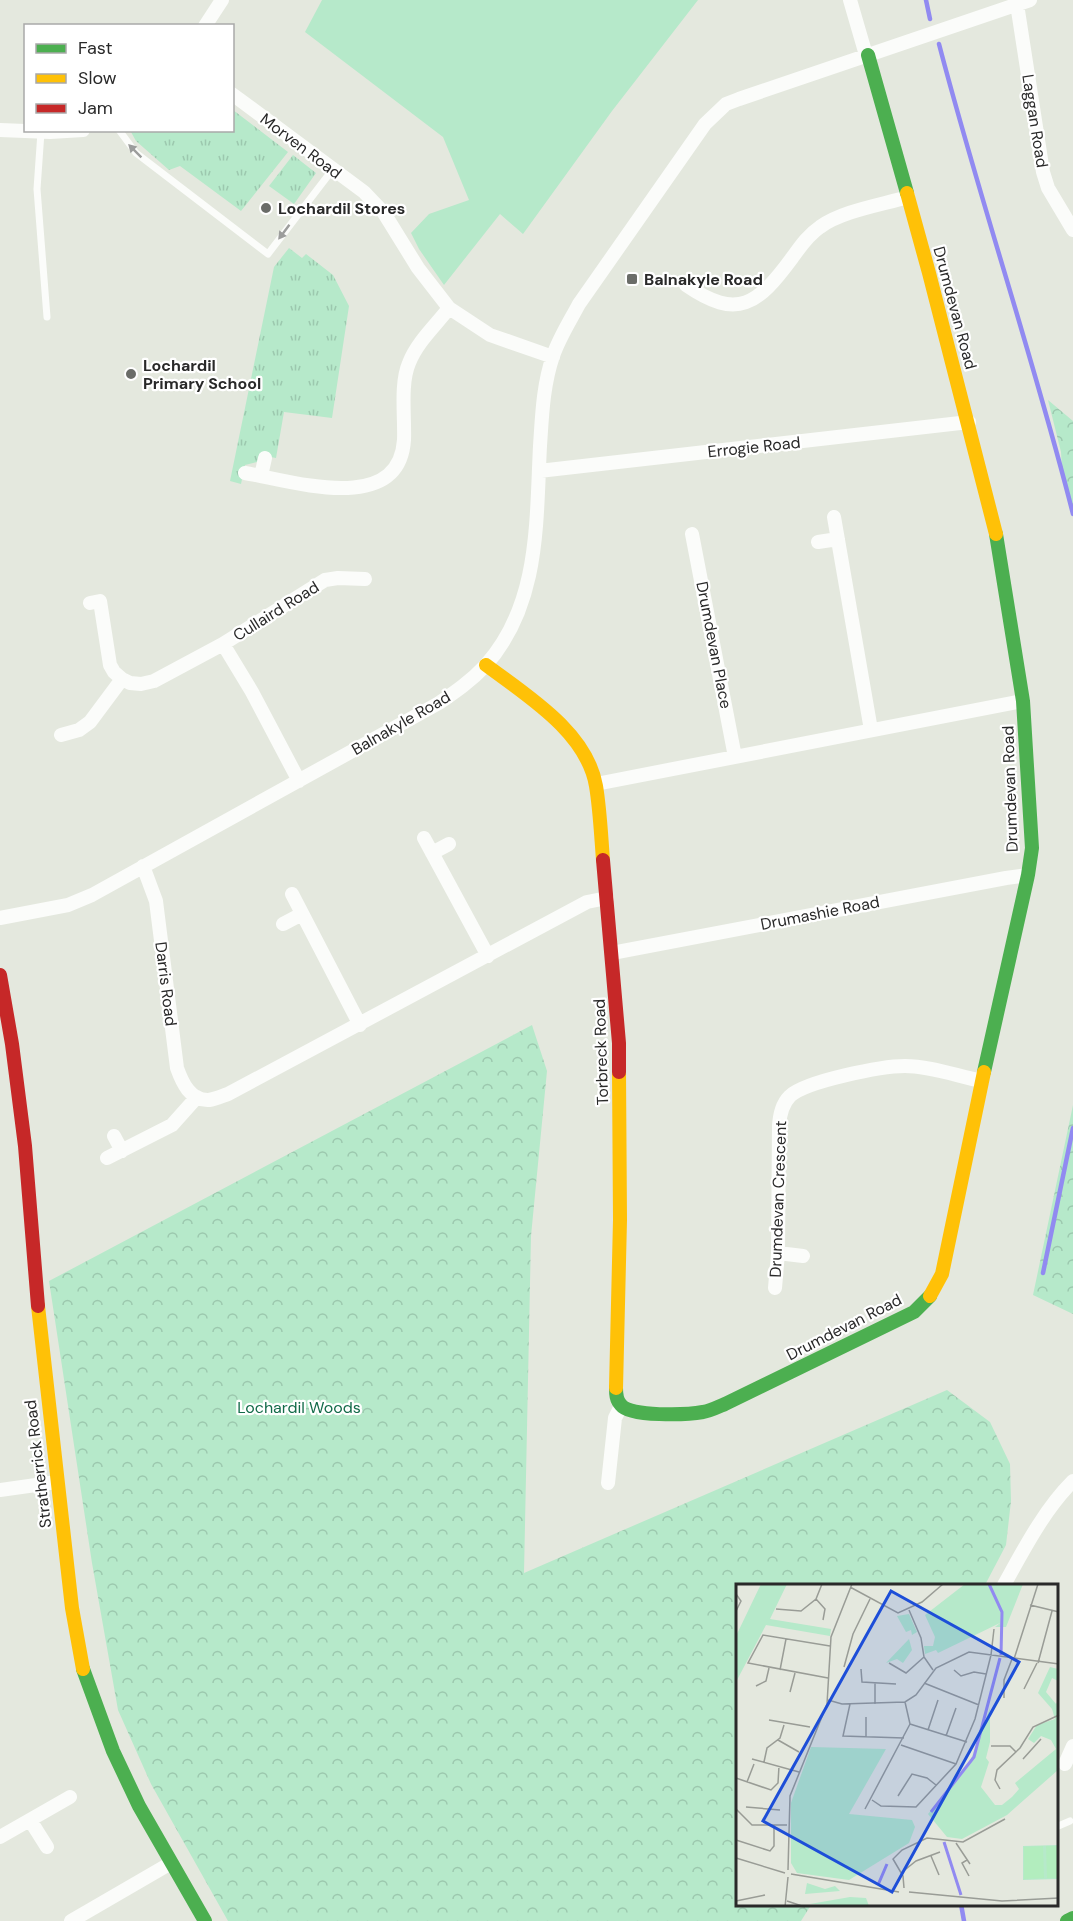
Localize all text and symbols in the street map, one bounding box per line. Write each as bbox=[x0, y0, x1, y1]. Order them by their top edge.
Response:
legend bbox=[24, 24, 234, 132]
text: Fast bbox=[78, 36, 113, 60]
text: Slow bbox=[78, 66, 117, 90]
street label: Laggan Road bbox=[1017, 73, 1053, 169]
text: Jam bbox=[78, 96, 113, 120]
street label: Morven Road bbox=[256, 109, 346, 183]
one-way arrow bbox=[129, 144, 143, 158]
place label: Lochardil Stores bbox=[278, 198, 405, 219]
marker: Lochardil Stores bbox=[259, 201, 273, 215]
one-way arrow bbox=[279, 225, 291, 240]
street label: Drumdevan Road bbox=[928, 244, 982, 372]
place label: Balnakyle Road bbox=[644, 269, 763, 290]
marker: Balnakyle Road bbox=[625, 272, 639, 286]
place label: Lochardil Primary School bbox=[143, 355, 261, 394]
marker: Lochardil Primary School bbox=[124, 367, 138, 381]
street label: Errogie Road bbox=[707, 432, 801, 462]
street label: Cullaird Road bbox=[229, 576, 323, 646]
street label: Drumdevan Place bbox=[691, 580, 737, 710]
street label: Balnakyle Road bbox=[348, 686, 454, 760]
street label: Drumdevan Road bbox=[997, 725, 1023, 853]
street label: Drumashie Road bbox=[759, 891, 881, 935]
street label: Darris Road bbox=[150, 941, 182, 1027]
street label: Torbreck Road bbox=[589, 998, 613, 1106]
street label: Drumdevan Crescent bbox=[765, 1120, 791, 1278]
street label: Drumdevan Road bbox=[783, 1289, 905, 1365]
park label: Lochardil Woods bbox=[237, 1397, 361, 1418]
street label: Stratherrick Road bbox=[20, 1399, 56, 1529]
inset map bbox=[736, 1584, 1058, 1906]

